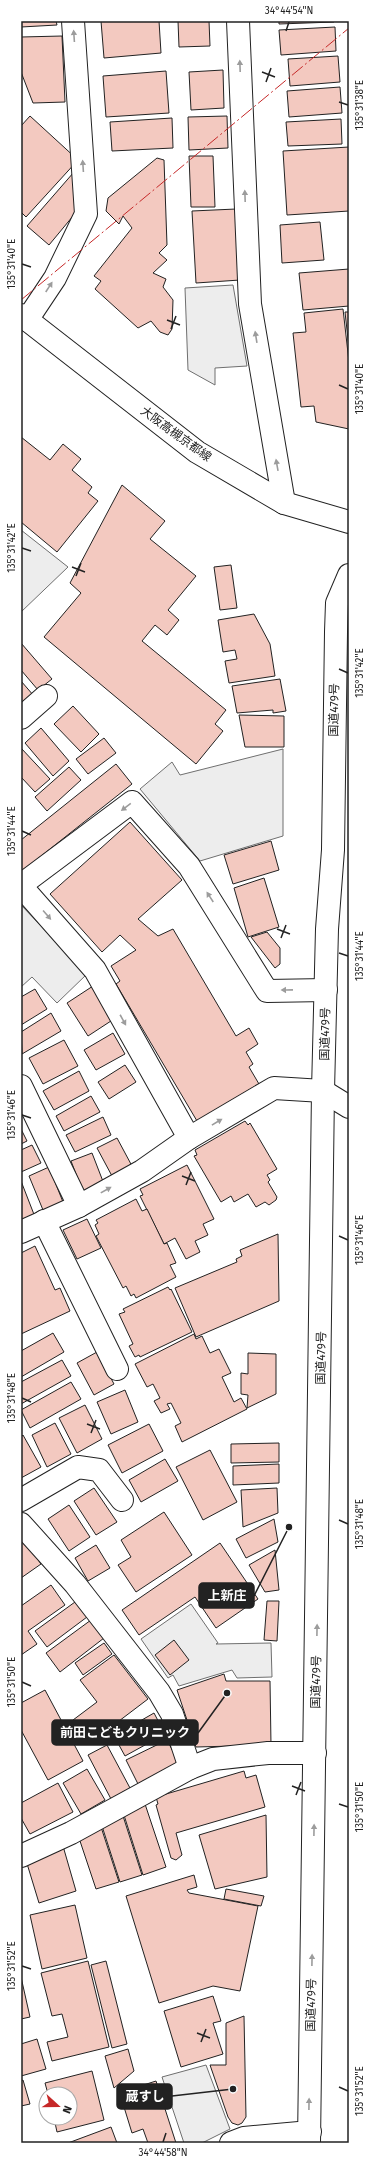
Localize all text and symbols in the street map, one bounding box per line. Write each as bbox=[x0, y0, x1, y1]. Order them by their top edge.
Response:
text: 34°44'54"N bbox=[265, 5, 313, 17]
one-way arrow bbox=[70, 30, 77, 42]
one-way arrow bbox=[237, 59, 243, 72]
text: 135°31'38"E bbox=[354, 80, 366, 130]
one-way arrow bbox=[79, 160, 86, 172]
one-way arrow bbox=[241, 190, 248, 202]
text: 135°31'40"E bbox=[6, 239, 18, 289]
one-way arrow bbox=[45, 281, 52, 293]
one-way arrow bbox=[253, 331, 259, 343]
text: 135°31'40"E bbox=[354, 364, 366, 414]
street label: 大阪高槻京都線 bbox=[138, 404, 214, 464]
one-way arrow bbox=[274, 459, 280, 471]
text: 135°31'42"E bbox=[6, 523, 18, 573]
text: 135°31'42"E bbox=[354, 648, 366, 698]
street label: 国道479号 bbox=[327, 683, 341, 737]
one-way arrow bbox=[121, 802, 132, 811]
text: 135°31'44"E bbox=[6, 806, 18, 856]
one-way arrow bbox=[206, 891, 213, 903]
one-way arrow bbox=[42, 910, 51, 920]
text: 135°31'44"E bbox=[354, 931, 366, 981]
one-way arrow bbox=[281, 987, 293, 994]
street label: 国道479号 bbox=[318, 1007, 332, 1061]
one-way arrow bbox=[119, 1014, 126, 1026]
text: 135°31'46"E bbox=[6, 1090, 18, 1140]
one-way arrow bbox=[211, 1118, 223, 1125]
one-way arrow bbox=[101, 1187, 112, 1194]
text: 135°31'46"E bbox=[354, 1215, 366, 1265]
street label: 国道479号 bbox=[314, 1331, 328, 1385]
text: 135°31'48"E bbox=[6, 1373, 18, 1423]
text: 135°31'48"E bbox=[354, 1499, 366, 1549]
callout: 上新庄 bbox=[199, 1583, 254, 1608]
text: 上新庄 bbox=[207, 1588, 247, 1603]
one-way arrow bbox=[314, 1623, 320, 1636]
street label: 国道479号 bbox=[309, 1655, 323, 1709]
text: 135°31'50"E bbox=[6, 1657, 18, 1707]
callout: 前田こどもクリニック bbox=[52, 1720, 198, 1745]
text: 前田こどもクリニック bbox=[60, 1725, 190, 1740]
text: 135°31'50"E bbox=[354, 1782, 366, 1832]
one-way arrow bbox=[310, 1824, 317, 1836]
text: 135°31'52"E bbox=[6, 1941, 18, 1991]
one-way arrow bbox=[308, 1954, 315, 1966]
street label: 国道479号 bbox=[304, 1978, 318, 2032]
text: 135°31'52"E bbox=[354, 2066, 366, 2116]
callout: 蔵すし bbox=[117, 2084, 172, 2109]
north arrow bbox=[38, 2086, 78, 2126]
text: 蔵すし bbox=[125, 2089, 165, 2104]
one-way arrow bbox=[306, 2097, 312, 2110]
text: N bbox=[59, 2104, 74, 2115]
text: 34°44'58"N bbox=[138, 2147, 188, 2159]

